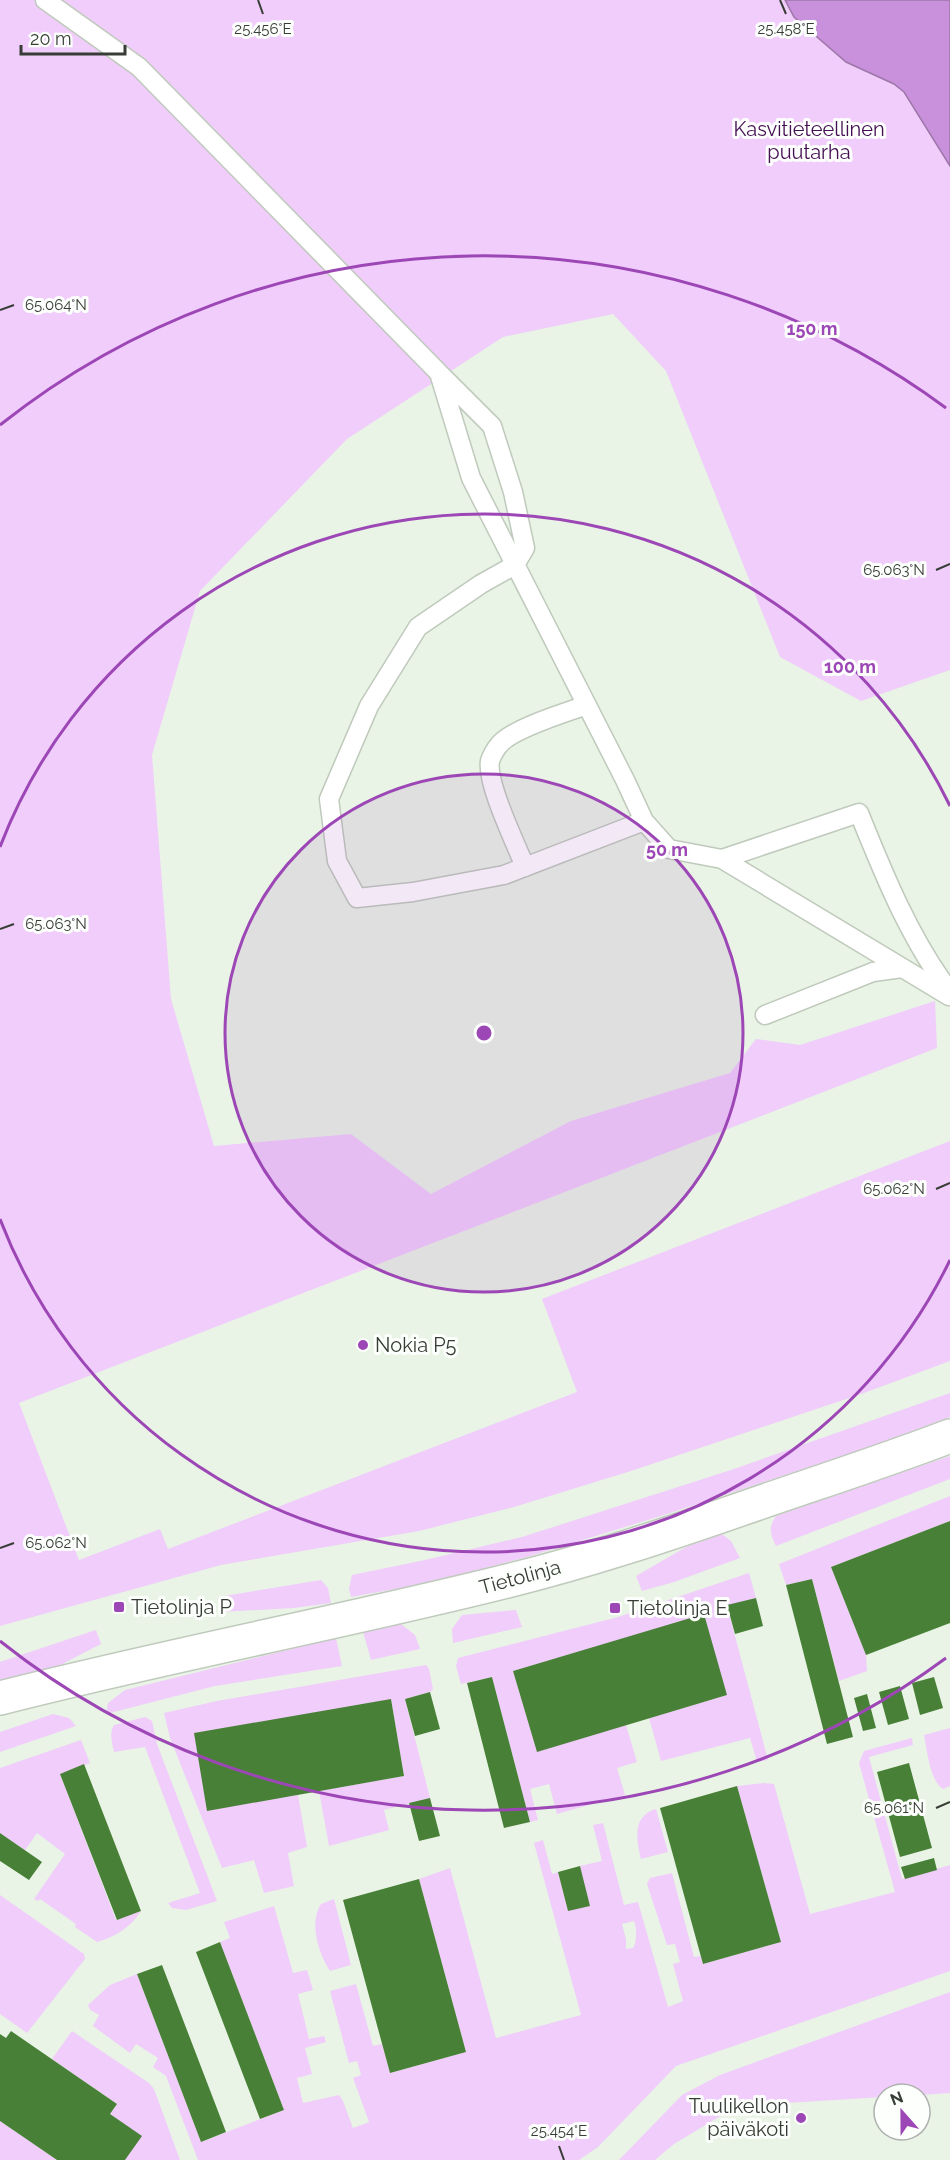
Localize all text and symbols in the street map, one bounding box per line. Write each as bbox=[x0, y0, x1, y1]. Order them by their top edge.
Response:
scale bar bbox=[21, 18, 124, 56]
text: 25.456°E bbox=[234, 20, 292, 38]
text: 25.458°E bbox=[757, 20, 815, 38]
text: 20 m bbox=[30, 28, 72, 49]
park label: Kasvitieteellinen puutarha bbox=[733, 117, 885, 164]
text: 65.064°N bbox=[25, 296, 87, 314]
text: 150 m bbox=[787, 318, 838, 339]
text: 65.063°N bbox=[863, 561, 925, 579]
text: 100 m bbox=[824, 656, 876, 677]
text: 50 m bbox=[646, 839, 688, 860]
text: 65.063°N bbox=[25, 915, 87, 933]
centre of rings bbox=[474, 1023, 494, 1043]
text: 65.062°N bbox=[863, 1180, 925, 1198]
place label: Nokia P5 bbox=[375, 1333, 457, 1357]
marker: Nokia P5 bbox=[356, 1338, 370, 1352]
text: 65.062°N bbox=[25, 1534, 87, 1552]
street label: Tietolinja bbox=[477, 1555, 563, 1599]
place label: Tietolinja P bbox=[131, 1595, 232, 1619]
place label: Tietolinja E bbox=[627, 1596, 728, 1620]
marker: Tietolinja P bbox=[112, 1600, 126, 1614]
marker: Tietolinja E bbox=[608, 1601, 622, 1615]
text: 65.061°N bbox=[864, 1799, 924, 1817]
north arrow bbox=[872, 2082, 932, 2142]
text: N bbox=[888, 2087, 906, 2110]
place label: Tuulikellon päiväkoti bbox=[689, 2094, 789, 2141]
marker: Tuulikellon päiväkoti bbox=[794, 2111, 808, 2125]
text: 25.454°E bbox=[531, 2122, 587, 2140]

